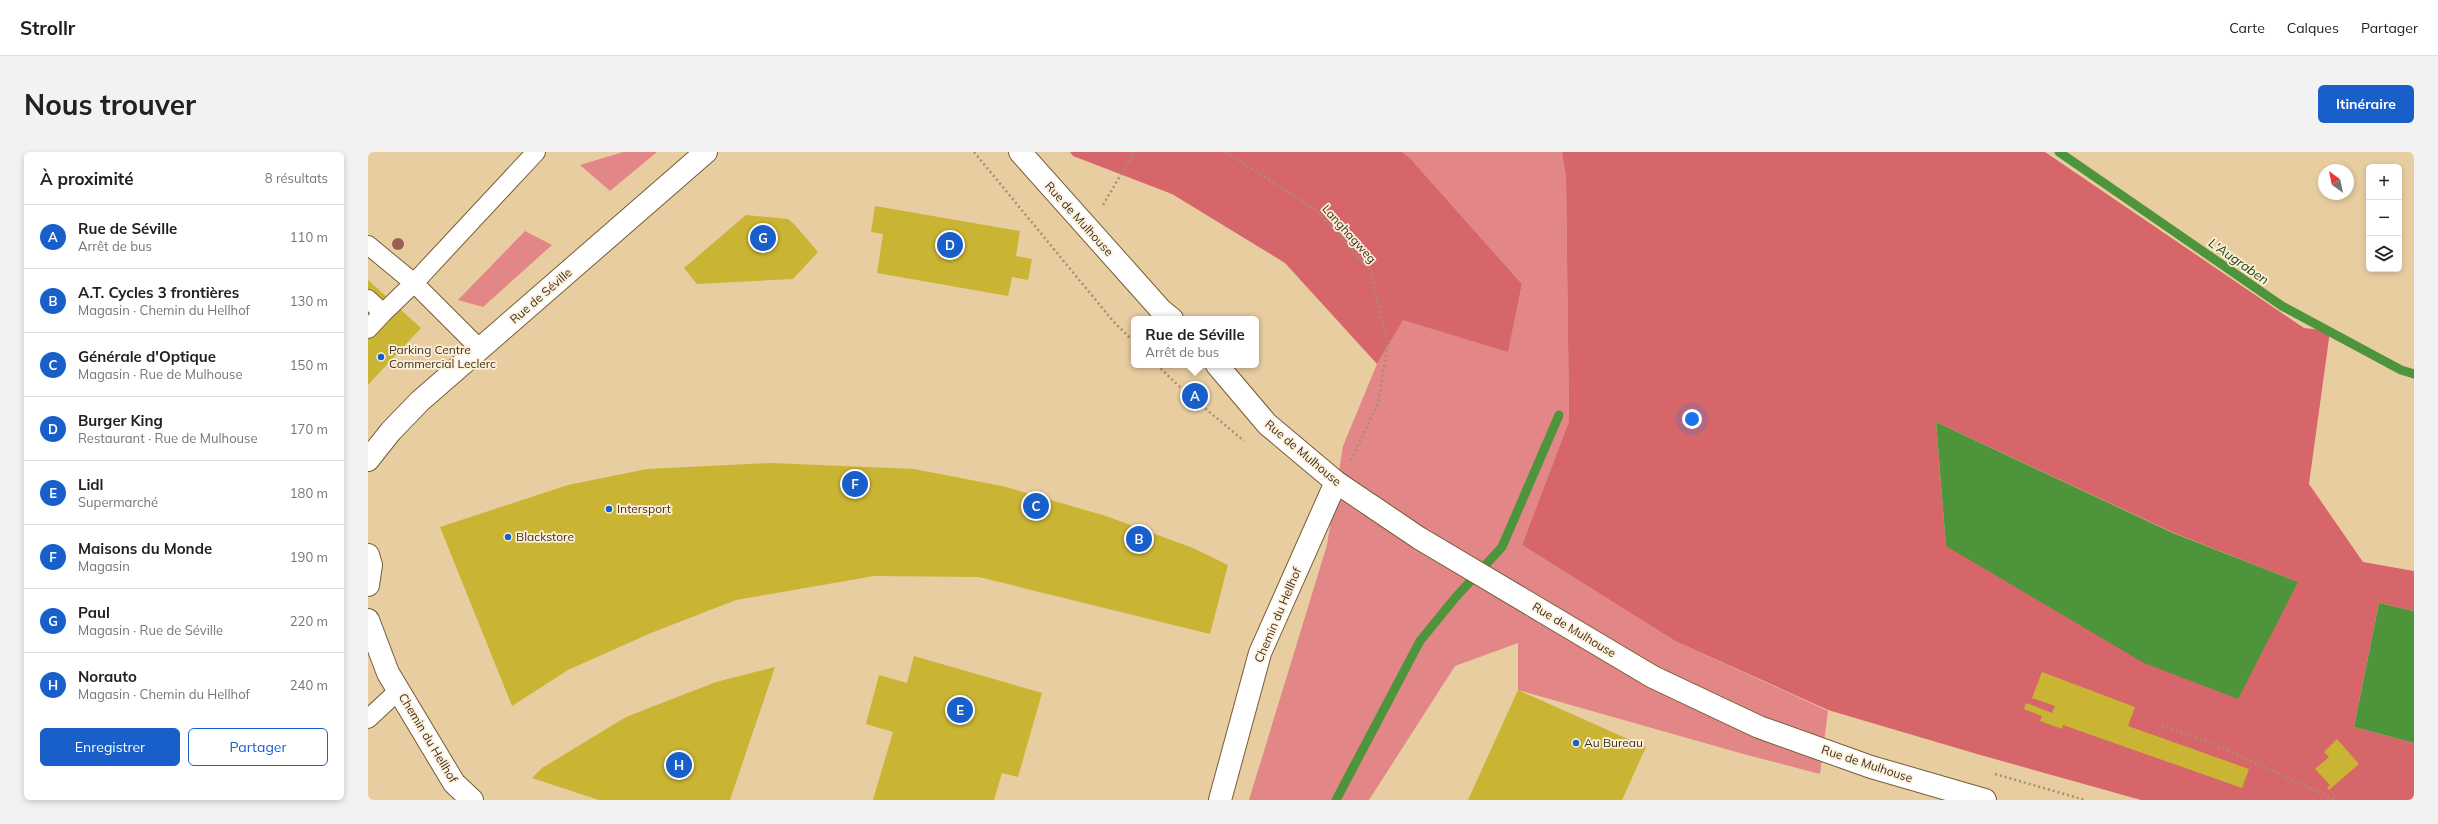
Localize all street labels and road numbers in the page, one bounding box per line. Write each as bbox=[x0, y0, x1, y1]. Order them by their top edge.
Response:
street label: Rue de Mulhouse bbox=[1042, 178, 1117, 259]
street label: Langhagweg bbox=[1319, 201, 1380, 266]
street label: Rue de Séville bbox=[507, 265, 575, 327]
street label: Rue de Mulhouse bbox=[1262, 416, 1345, 489]
street label: Chemin du Hellhof bbox=[1251, 564, 1305, 665]
street label: Rue de Mulhouse bbox=[1530, 599, 1619, 660]
street label: Chemin du Hellhof bbox=[396, 690, 462, 786]
street label: Rue de Mulhouse bbox=[1820, 742, 1915, 785]

